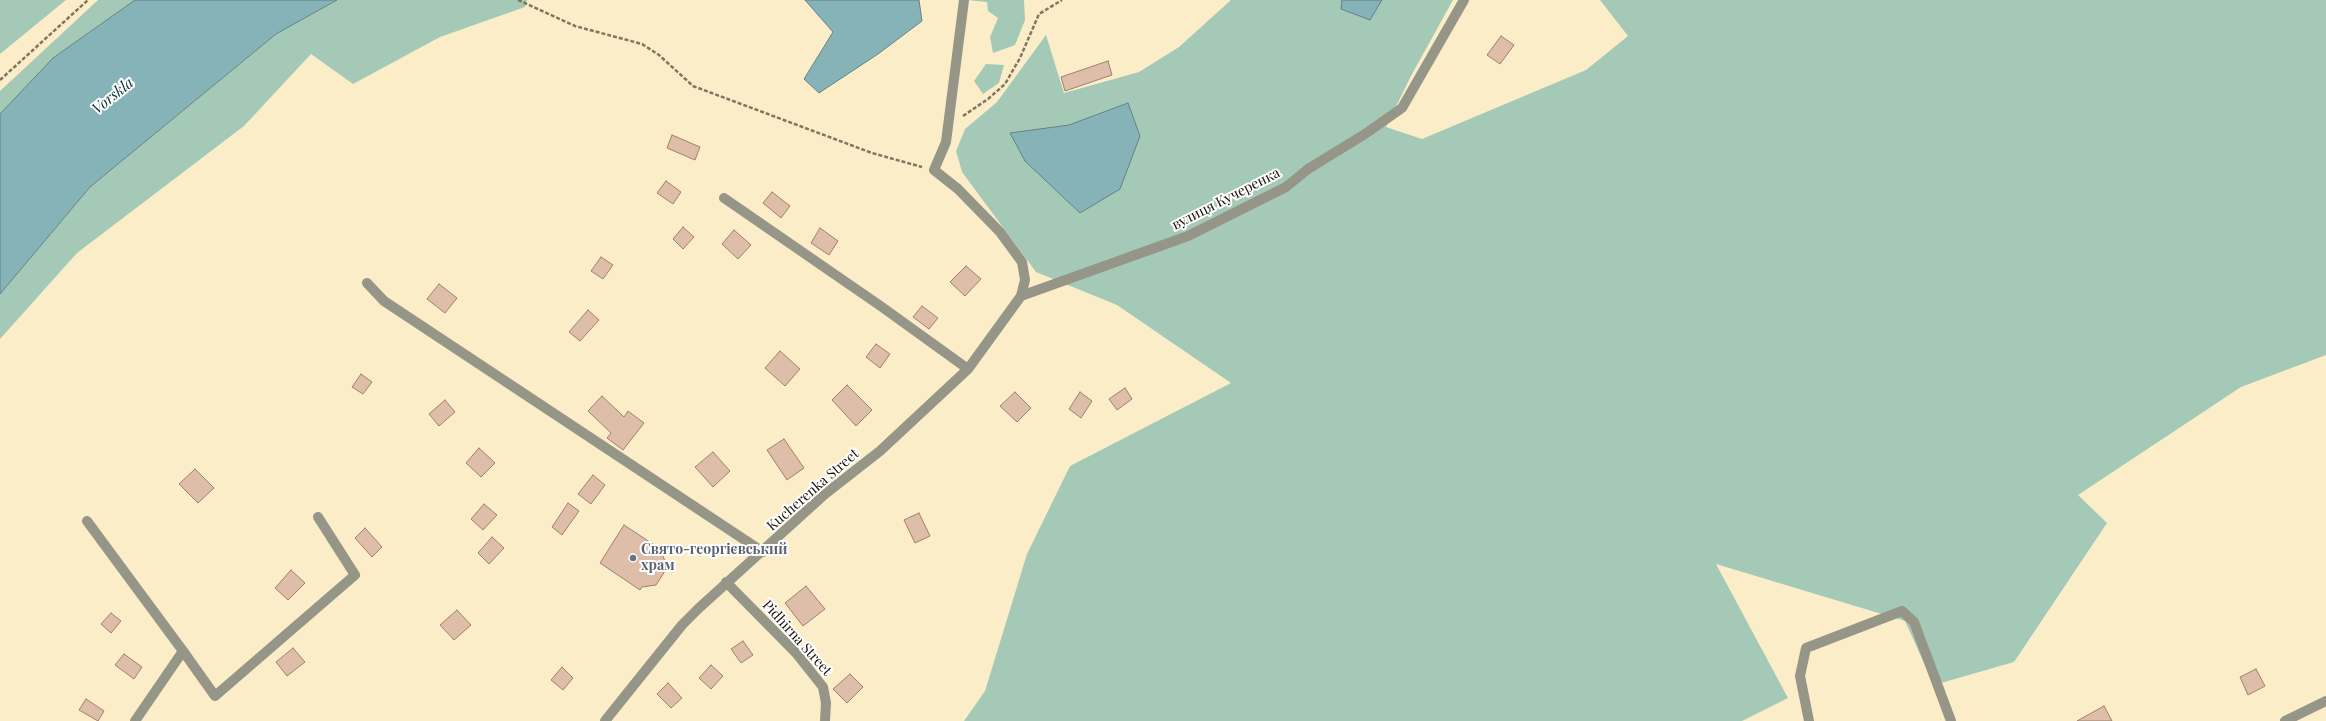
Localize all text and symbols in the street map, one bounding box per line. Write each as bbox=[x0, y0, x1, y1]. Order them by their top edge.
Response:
water label: Vorskla bbox=[89, 74, 137, 118]
street label: вулиця Кучеренка bbox=[1169, 164, 1283, 234]
street label: Kucherenka Street bbox=[764, 445, 862, 535]
place label: Свято-георгієвський храм bbox=[641, 542, 787, 574]
marker: Свято-георгієвський храм bbox=[628, 553, 638, 563]
street label: Pidhirna Street bbox=[759, 597, 835, 679]

